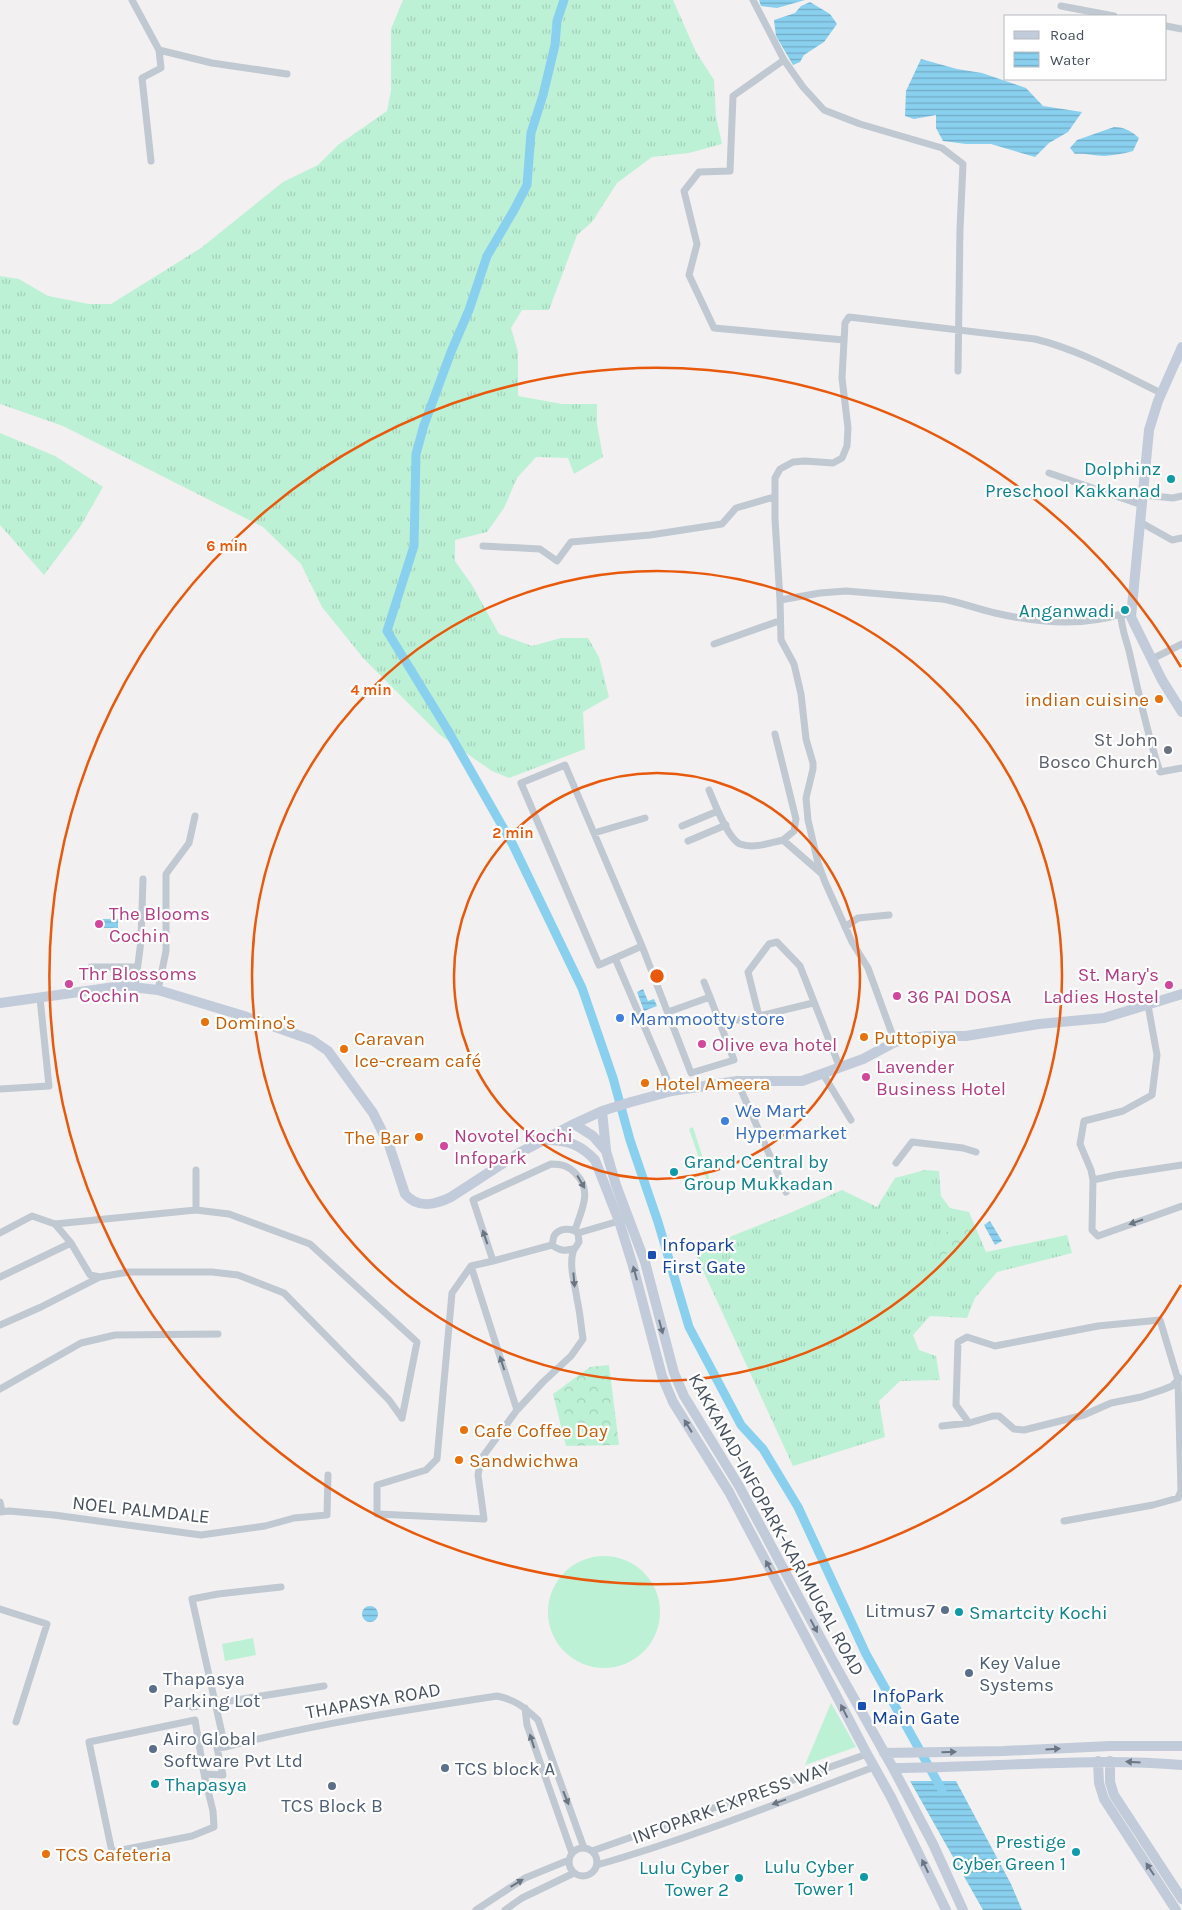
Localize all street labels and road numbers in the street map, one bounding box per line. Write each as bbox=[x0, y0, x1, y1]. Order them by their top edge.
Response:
street label: KAKKANAD-INFOPARK-KARIMUGAL ROAD bbox=[684, 1369, 869, 1680]
street label: NOEL PALMDALE bbox=[71, 1492, 211, 1528]
street label: THAPASYA ROAD bbox=[304, 1678, 442, 1724]
street label: INFOPARK EXPRESS WAY bbox=[629, 1757, 834, 1849]

